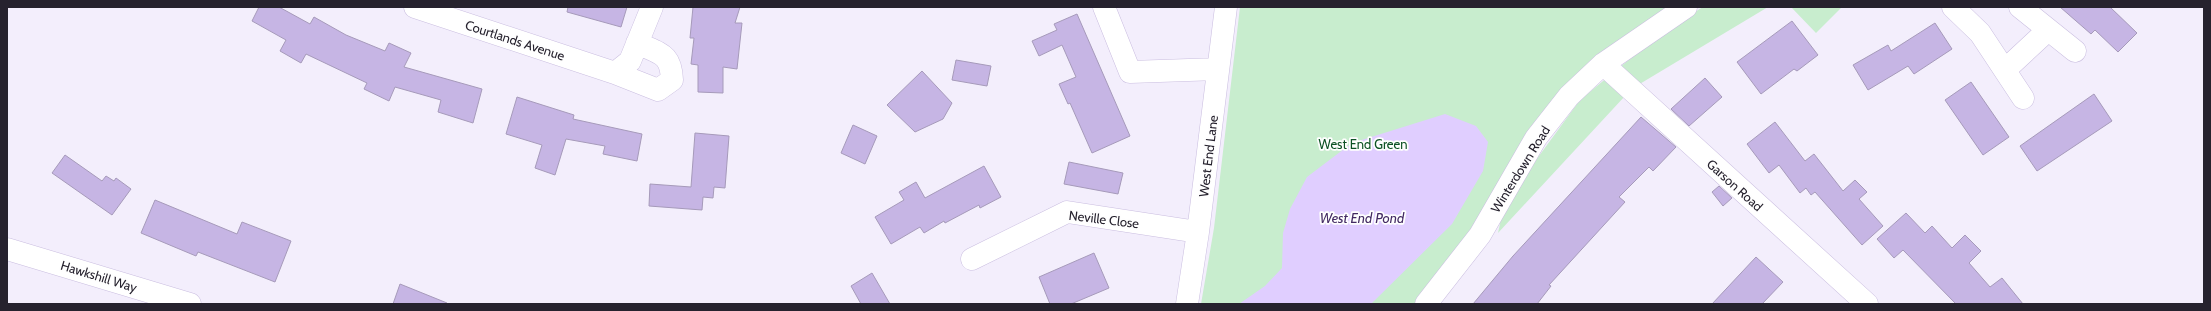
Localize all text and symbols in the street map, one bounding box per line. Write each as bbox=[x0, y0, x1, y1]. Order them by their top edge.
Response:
street label: Courtlands Avenue bbox=[463, 16, 567, 64]
street label: West End Lane bbox=[1195, 114, 1221, 198]
street label: Winterdown Road bbox=[1487, 123, 1553, 215]
park label: West End Green bbox=[1319, 136, 1407, 152]
street label: Garson Road bbox=[1704, 156, 1766, 214]
street label: Neville Close bbox=[1068, 207, 1140, 231]
water label: West End Pond bbox=[1320, 209, 1405, 227]
street label: Hawkshill Way bbox=[59, 257, 139, 295]

